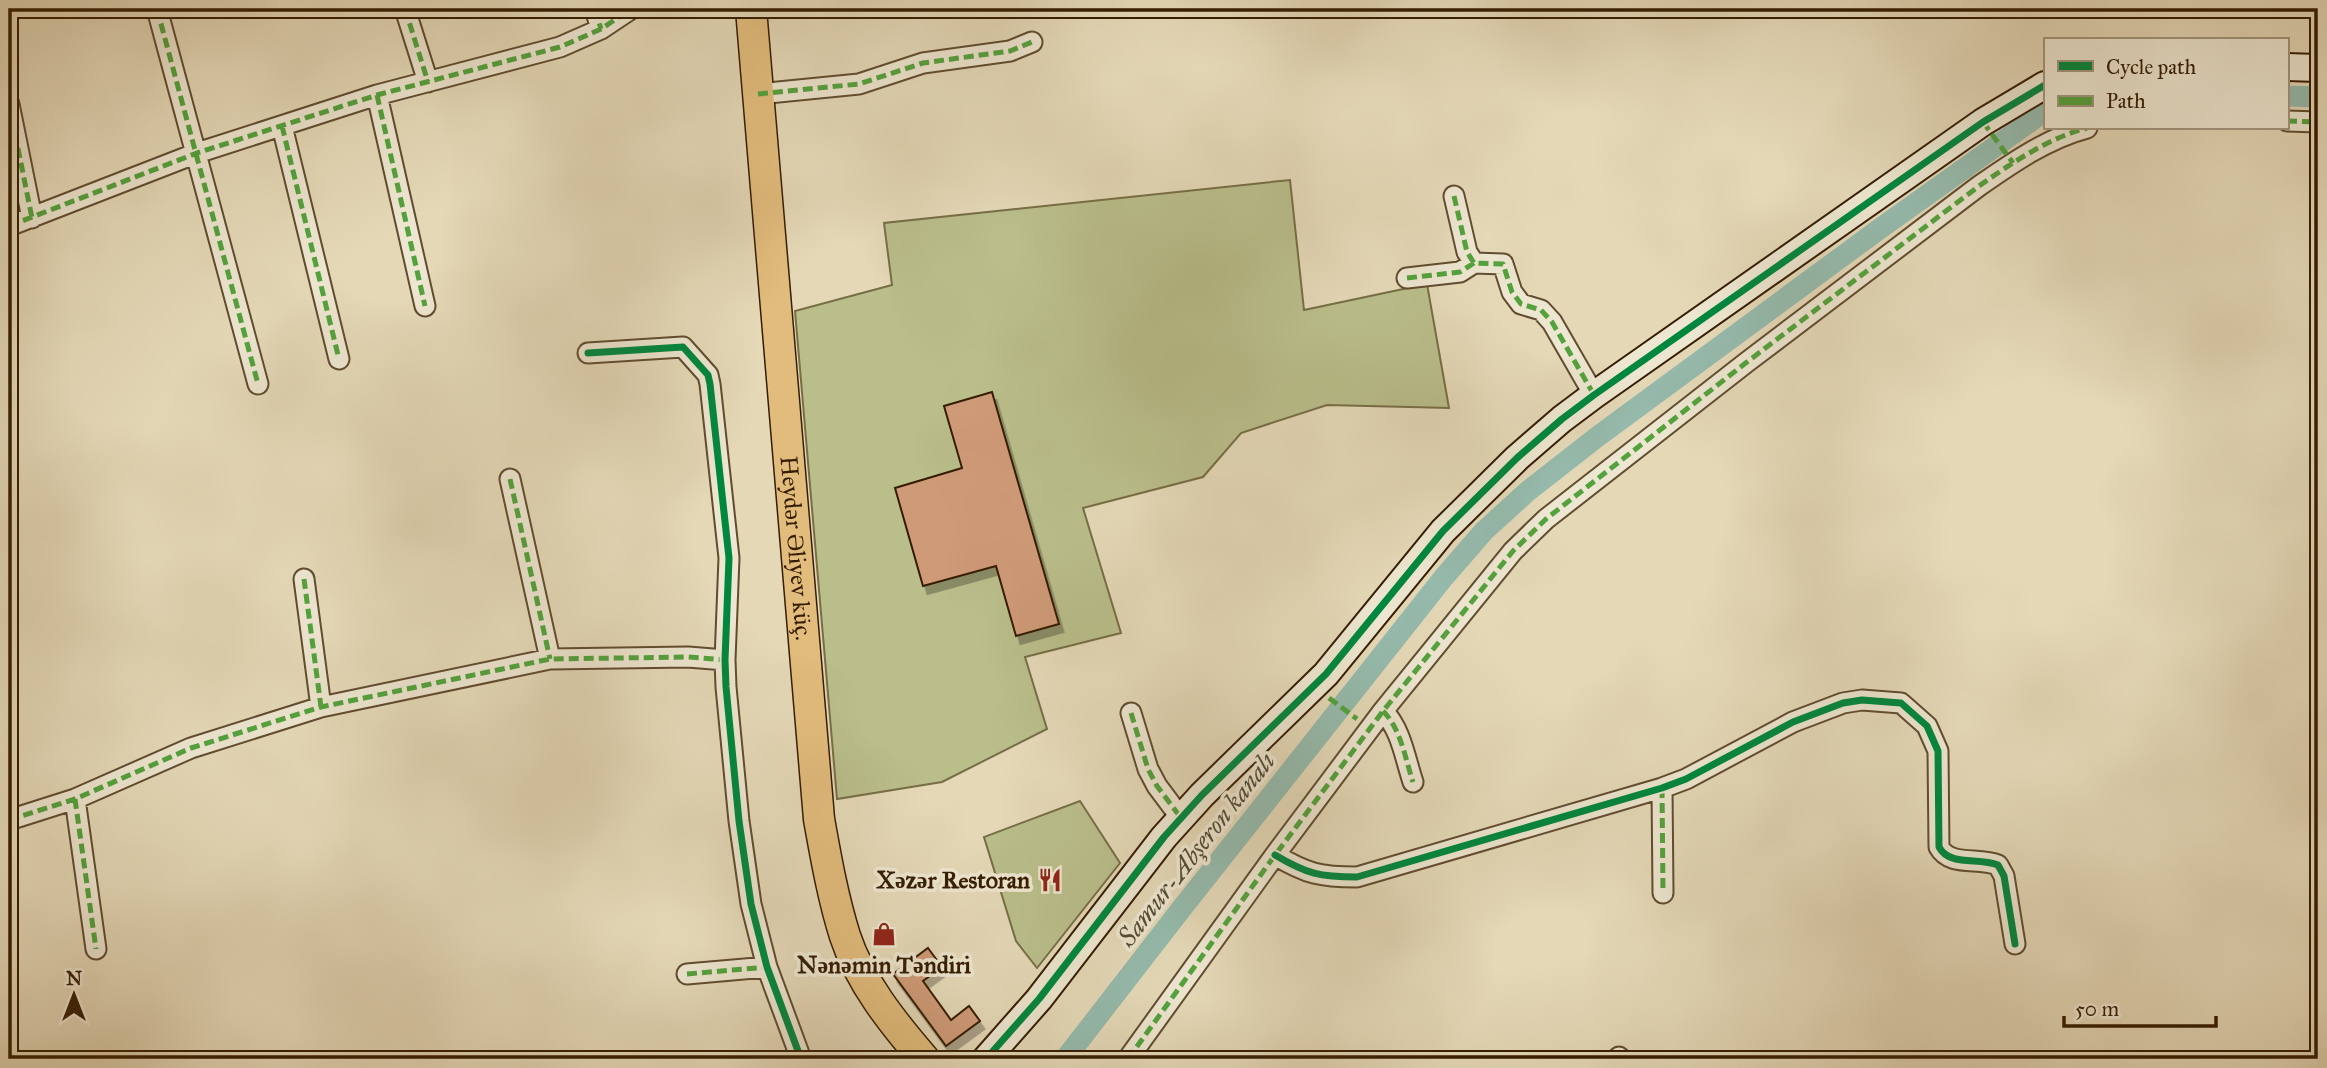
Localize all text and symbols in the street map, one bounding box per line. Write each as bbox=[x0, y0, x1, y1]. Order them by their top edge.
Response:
legend bbox=[2044, 38, 2288, 130]
text: Cycle path bbox=[2106, 54, 2197, 80]
text: Path bbox=[2106, 88, 2146, 114]
street label: Heydər Əliyev küç. bbox=[774, 455, 819, 642]
water label: Samur-Abşeron kanalı bbox=[1110, 745, 1282, 953]
place label: Xəzər Restoran bbox=[875, 865, 1030, 895]
restaurant icon: Xəzər Restoran bbox=[1036, 866, 1064, 894]
shop icon: Nənəmin Təndiri bbox=[870, 920, 898, 948]
place label: Nənəmin Təndiri bbox=[797, 950, 971, 980]
north arrow bbox=[38, 960, 108, 1030]
text: N bbox=[66, 967, 82, 990]
scale bar bbox=[2064, 984, 2217, 1028]
text: 50 m bbox=[2075, 996, 2120, 1022]

